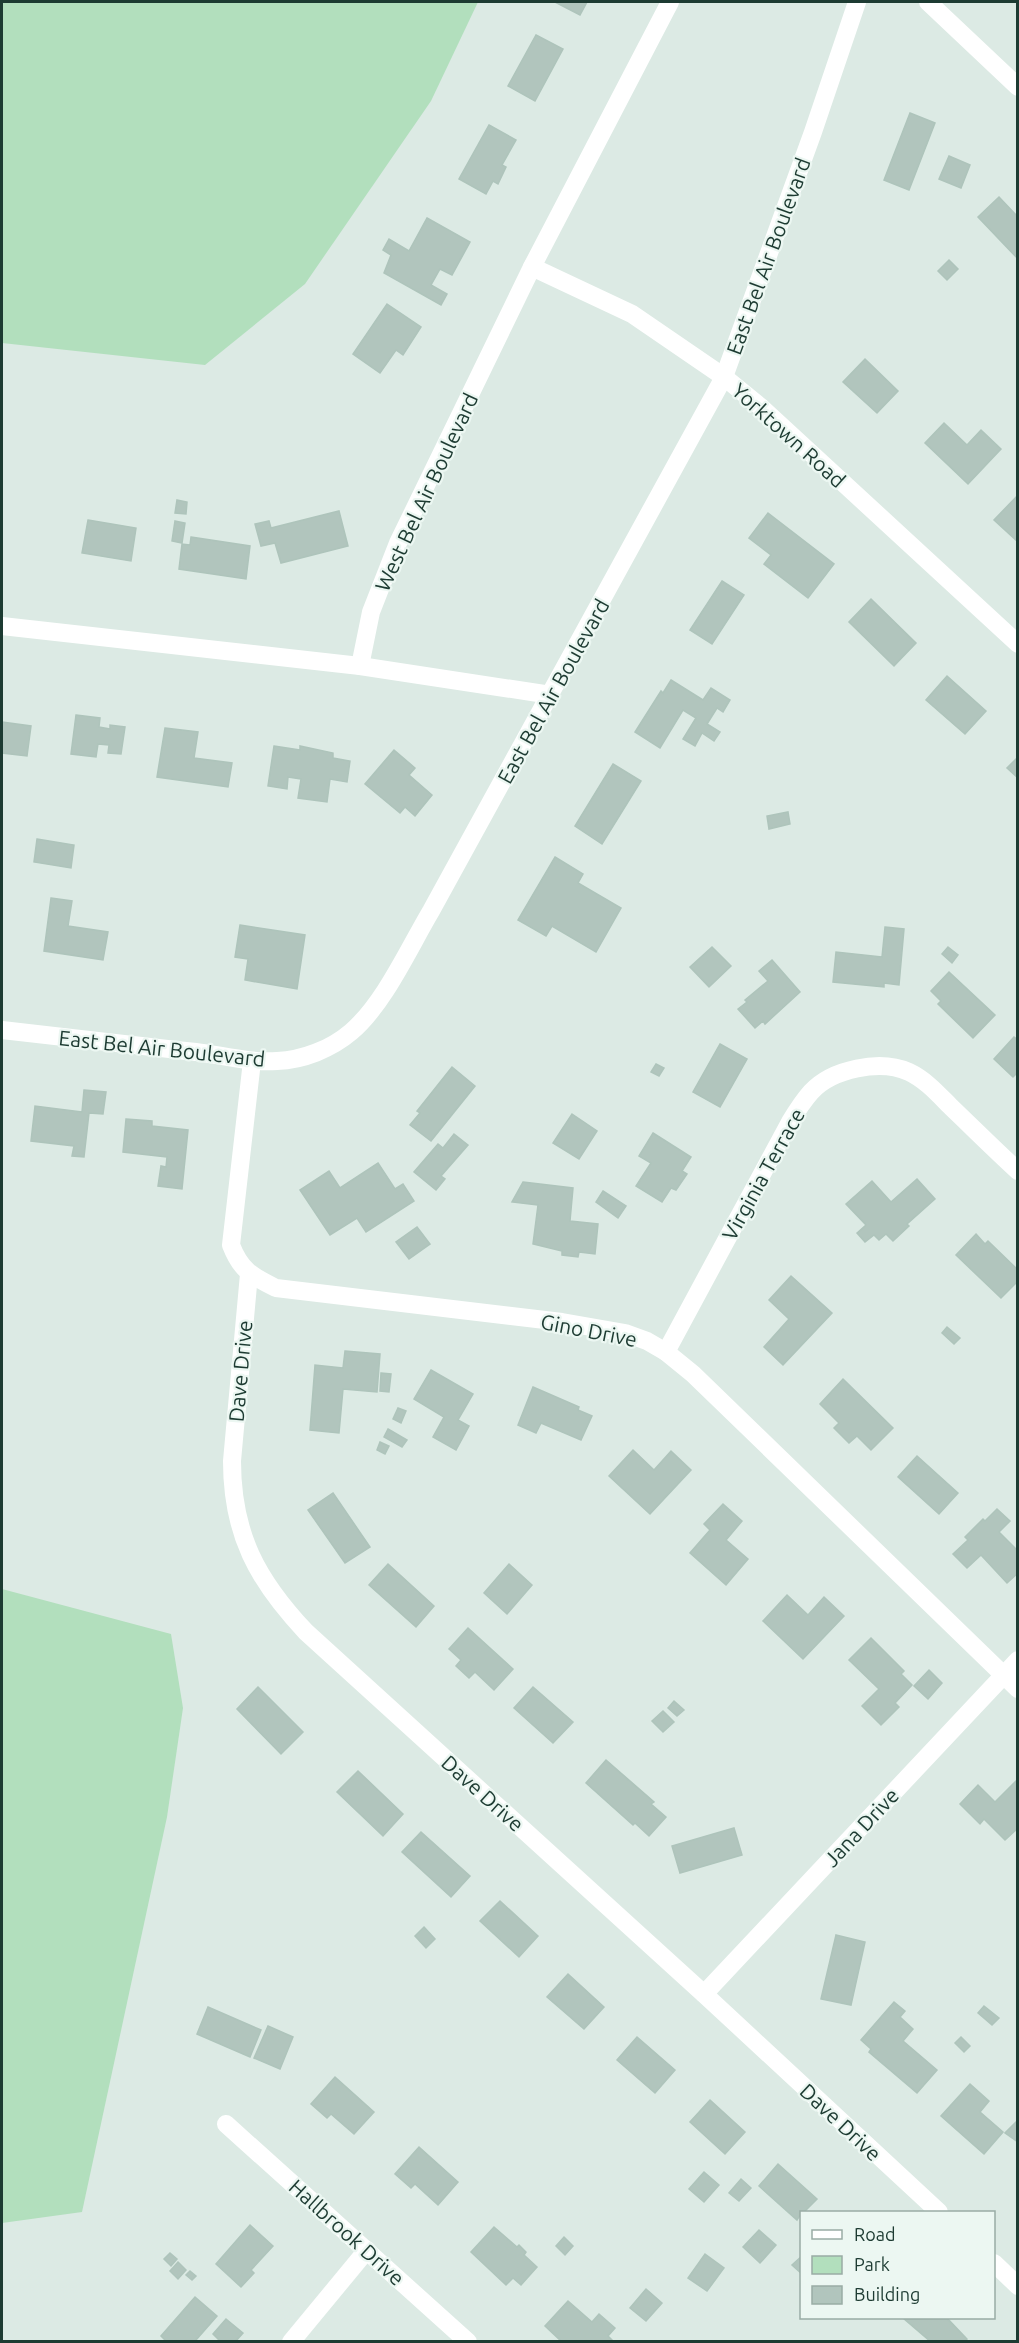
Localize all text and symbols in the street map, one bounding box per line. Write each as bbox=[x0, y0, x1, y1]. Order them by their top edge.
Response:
street label: East Bel Air Boulevard bbox=[721, 154, 815, 358]
street label: Yorktown Road bbox=[727, 378, 851, 492]
street label: West Bel Air Boulevard bbox=[370, 389, 482, 595]
street label: East Bel Air Boulevard bbox=[492, 594, 614, 788]
street label: East Bel Air Boulevard bbox=[58, 1025, 266, 1071]
street label: Virginia Terrace bbox=[717, 1104, 809, 1244]
street label: Gino Drive bbox=[539, 1309, 639, 1351]
street label: Dave Drive bbox=[224, 1319, 256, 1423]
street label: Dave Drive bbox=[437, 1750, 529, 1836]
street label: Jana Drive bbox=[819, 1783, 903, 1871]
street label: Dave Drive bbox=[796, 2078, 886, 2166]
street label: Hallbrook Drive bbox=[285, 2174, 409, 2290]
legend bbox=[800, 2211, 995, 2319]
text: Road bbox=[854, 2224, 896, 2244]
text: Park bbox=[854, 2254, 890, 2274]
text: Building bbox=[854, 2284, 920, 2304]

